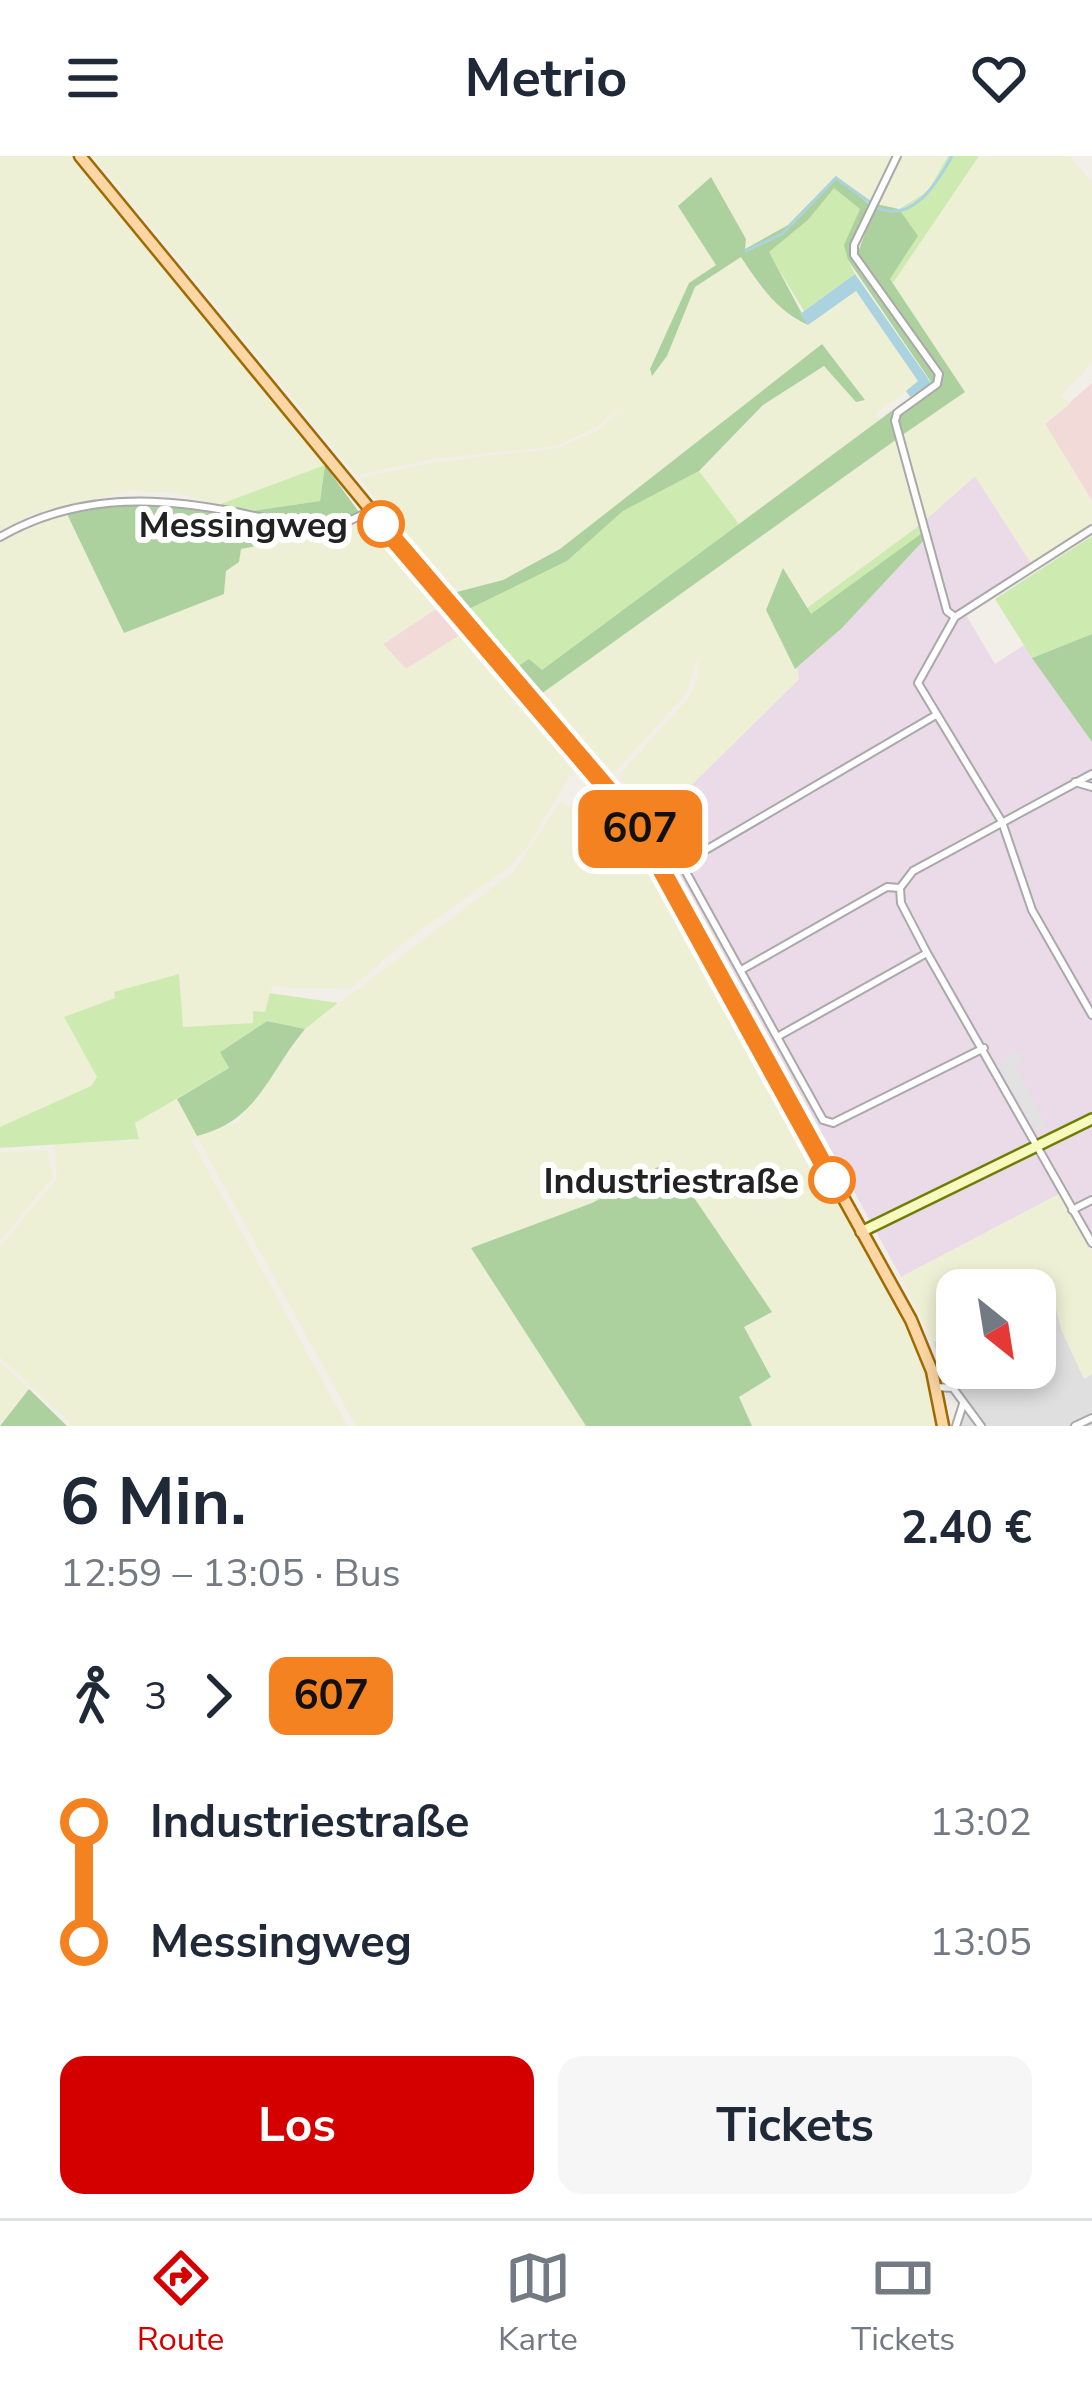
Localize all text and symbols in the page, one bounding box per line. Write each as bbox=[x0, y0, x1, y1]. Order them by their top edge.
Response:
text: Metrio bbox=[465, 41, 627, 115]
icon: menu bbox=[60, 45, 126, 111]
icon: heart bbox=[966, 45, 1032, 111]
place label: Messingweg bbox=[139, 501, 348, 550]
marker: Messingweg bbox=[359, 502, 403, 546]
line badge: 607 bbox=[571, 790, 709, 868]
text: 607 bbox=[602, 800, 678, 857]
place label: Industriestraße bbox=[544, 1157, 799, 1206]
marker: Industriestraße bbox=[810, 1158, 854, 1202]
north arrow bbox=[936, 1269, 1056, 1389]
map controls bbox=[936, 1269, 1056, 1389]
text: 6 Min. bbox=[60, 1457, 247, 1547]
text: 2.40 € bbox=[901, 1498, 1032, 1559]
text: 12:59 – 13:05 · Bus bbox=[60, 1547, 400, 1600]
icon: walk bbox=[60, 1663, 126, 1729]
icon: forward bbox=[185, 1663, 251, 1729]
text: 607 bbox=[293, 1667, 369, 1724]
text: 3 bbox=[144, 1670, 167, 1723]
text: Industriestraße bbox=[150, 1792, 469, 1853]
text: 13:02 bbox=[930, 1796, 1032, 1849]
text: Messingweg bbox=[150, 1912, 412, 1973]
text: 13:05 bbox=[930, 1916, 1032, 1969]
button: Los bbox=[60, 2056, 534, 2194]
button: Tickets bbox=[558, 2056, 1032, 2194]
tab: Route bbox=[137, 2245, 224, 2362]
tab: Karte bbox=[498, 2245, 578, 2362]
tab: Tickets bbox=[851, 2245, 955, 2362]

